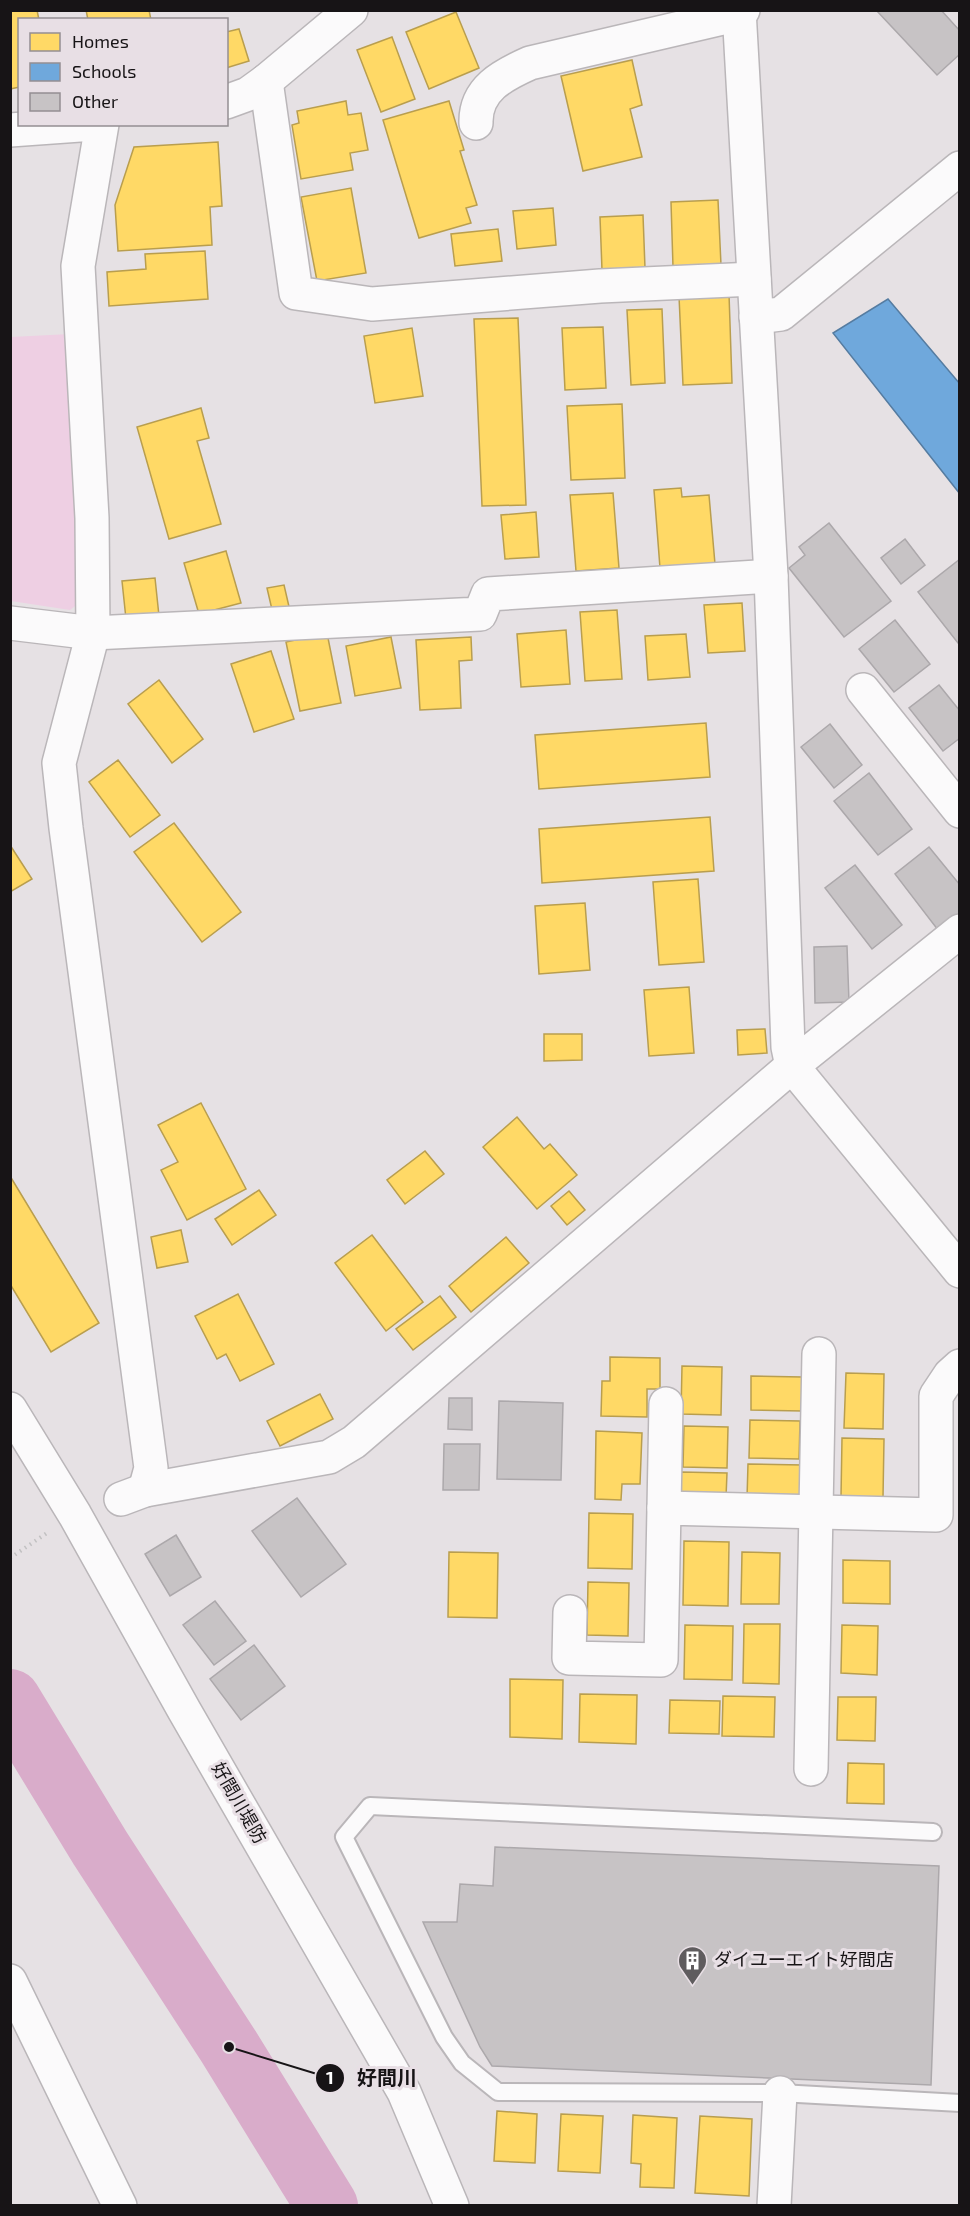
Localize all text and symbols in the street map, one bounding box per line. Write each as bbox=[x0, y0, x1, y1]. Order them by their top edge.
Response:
legend bbox=[18, 18, 228, 126]
text: Homes bbox=[72, 30, 129, 52]
text: Schools bbox=[72, 60, 136, 82]
text: Other bbox=[72, 90, 118, 112]
street label: 好間川堤防 bbox=[208, 1758, 272, 1847]
building icon: ダイユーエイト好間店 bbox=[677, 1944, 709, 1986]
place label: ダイユーエイト好間店 bbox=[714, 1948, 894, 1970]
callout: 好間川 bbox=[315, 2059, 429, 2097]
text: 好間川 bbox=[357, 2065, 417, 2089]
text: 1 bbox=[326, 2066, 334, 2088]

